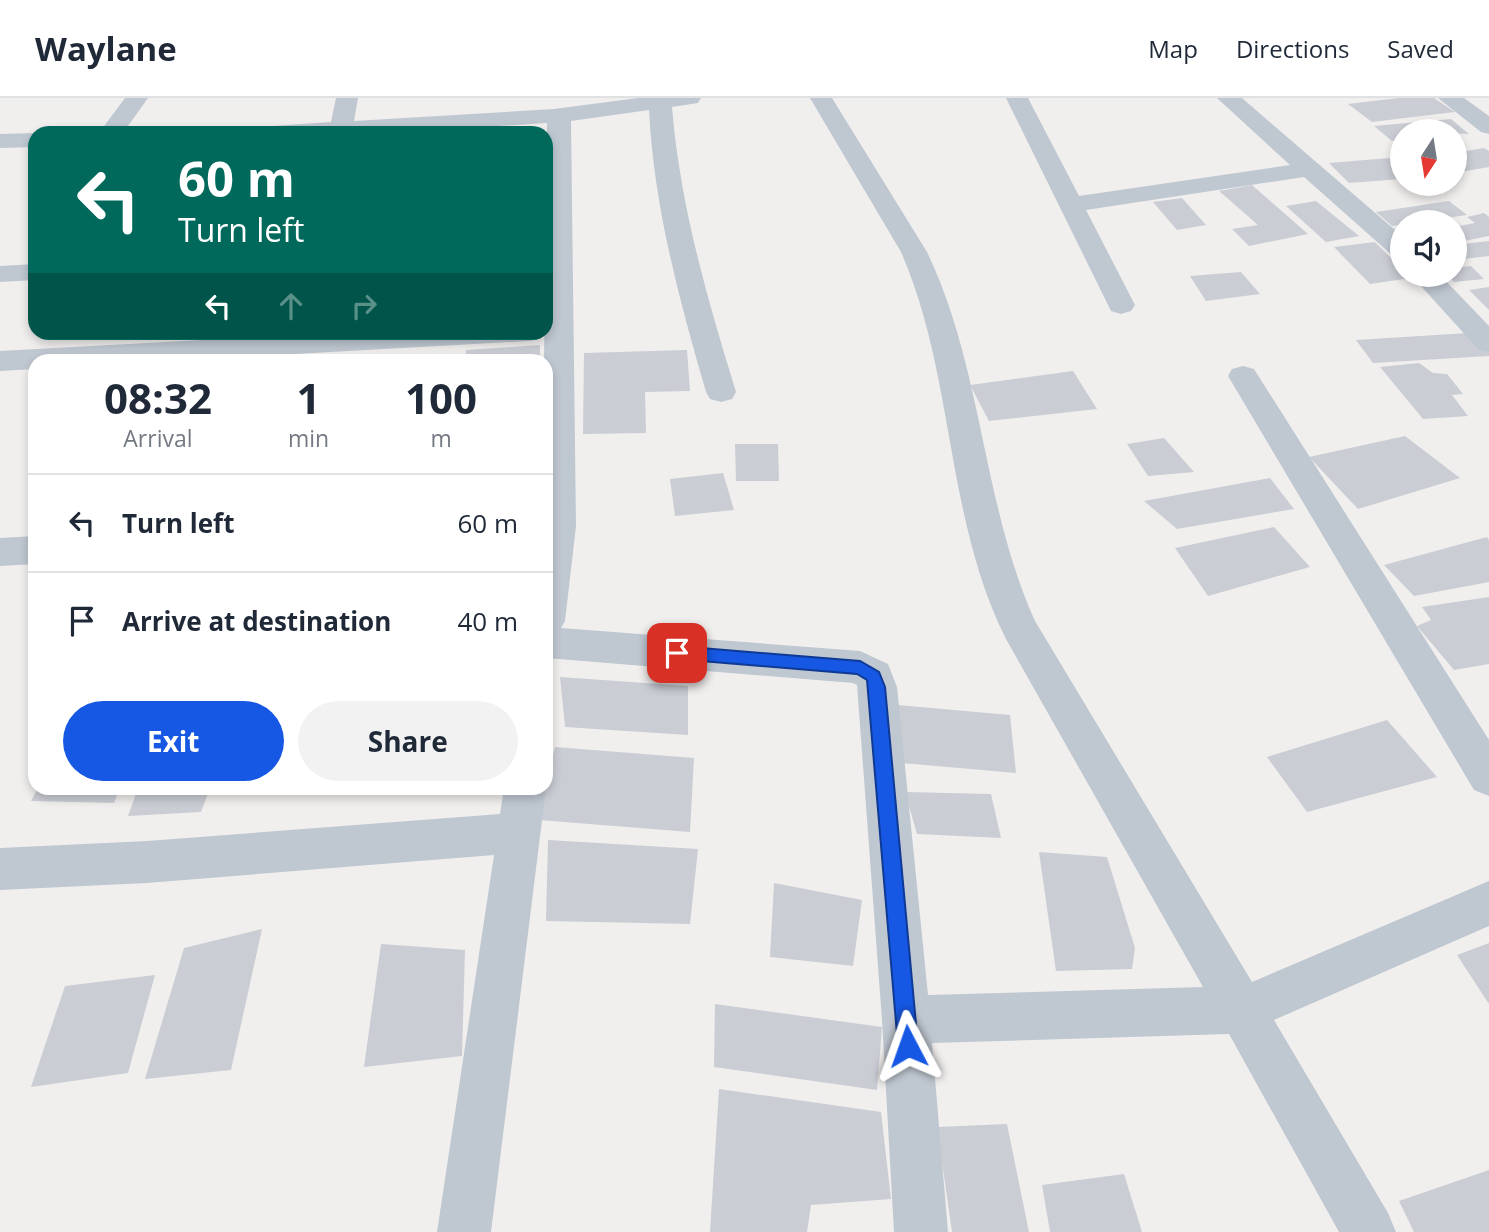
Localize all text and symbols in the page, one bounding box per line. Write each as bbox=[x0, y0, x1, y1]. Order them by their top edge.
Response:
text: Waylane bbox=[35, 26, 177, 71]
text: Map bbox=[1148, 32, 1198, 65]
text: Directions bbox=[1236, 32, 1349, 65]
text: Saved bbox=[1387, 32, 1454, 65]
north arrow bbox=[1390, 119, 1466, 196]
map controls bbox=[1390, 119, 1467, 287]
text: 60 m bbox=[178, 145, 295, 211]
icon: left bbox=[63, 154, 154, 245]
text: Turn left bbox=[178, 208, 304, 251]
button: sound bbox=[1390, 210, 1467, 287]
icon: left bbox=[199, 287, 237, 325]
icon: ahead bbox=[272, 287, 310, 325]
icon: right bbox=[345, 287, 383, 325]
text: 08:32 bbox=[104, 369, 212, 426]
text: 1 bbox=[296, 369, 321, 426]
text: 100 bbox=[405, 369, 477, 426]
text: Arrival bbox=[123, 422, 193, 454]
text: min bbox=[288, 422, 329, 454]
text: m bbox=[430, 422, 452, 454]
icon: left bbox=[63, 504, 101, 542]
text: Turn left bbox=[122, 505, 234, 541]
text: 60 m bbox=[457, 505, 518, 541]
icon: arrive bbox=[63, 602, 101, 640]
text: Arrive at destination bbox=[122, 603, 391, 639]
text: 40 m bbox=[457, 603, 518, 639]
pin bbox=[647, 623, 707, 683]
icon: arrive bbox=[658, 634, 696, 672]
button: Exit bbox=[63, 701, 284, 781]
button: Share bbox=[298, 701, 518, 781]
position arrow bbox=[871, 1009, 945, 1083]

